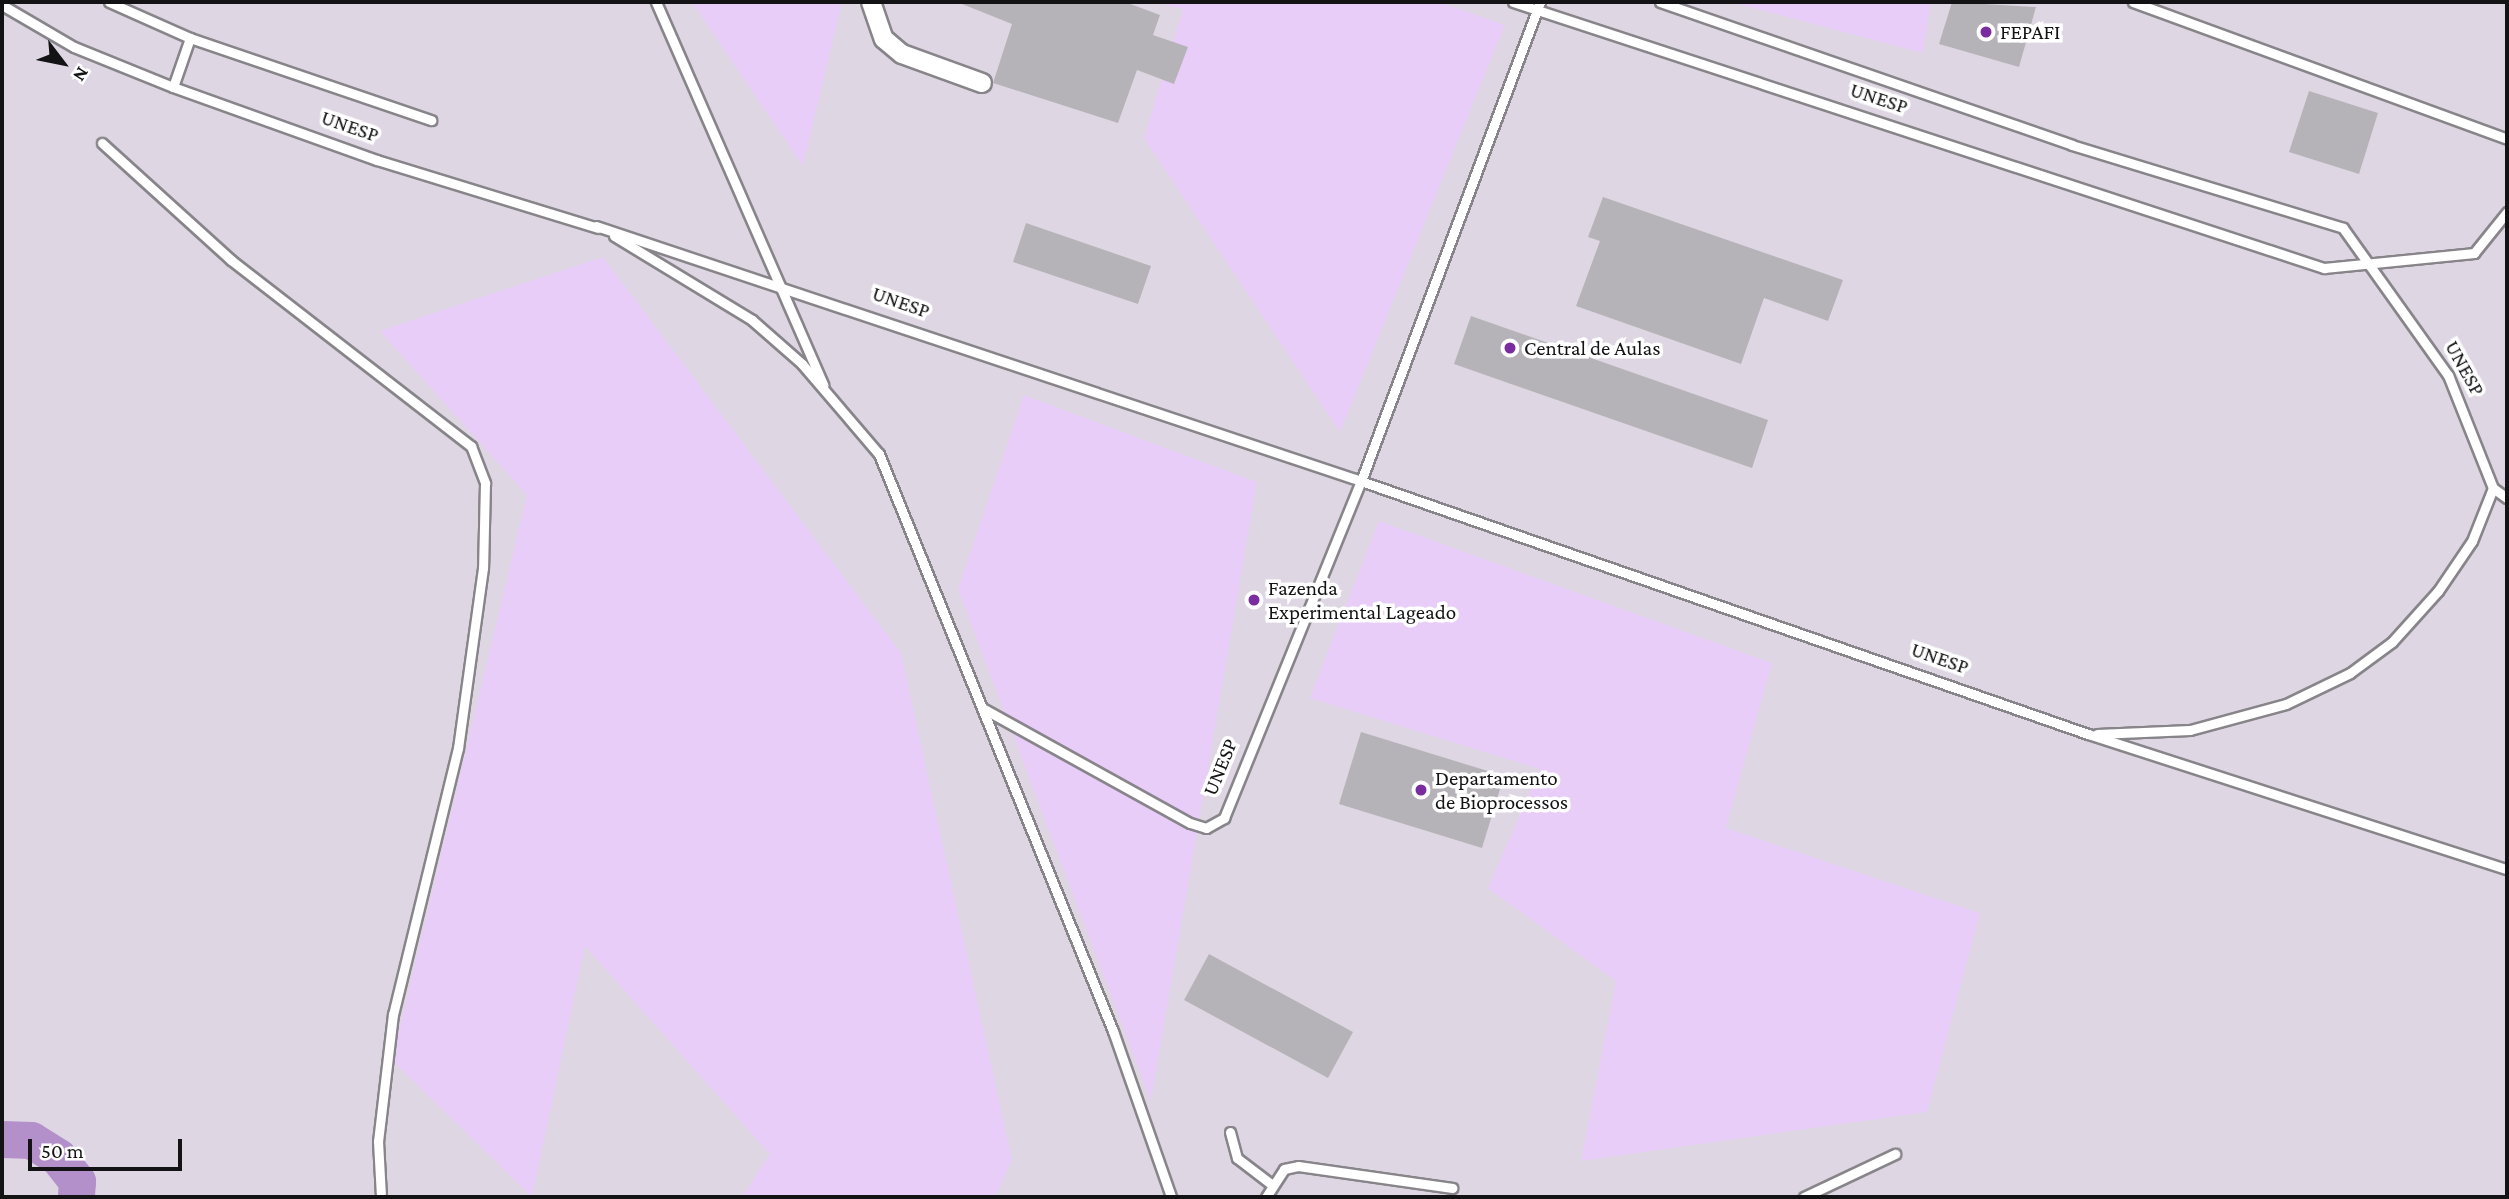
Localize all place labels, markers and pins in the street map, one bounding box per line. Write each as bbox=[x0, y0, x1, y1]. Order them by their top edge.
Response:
place label: FEPAFI bbox=[2000, 19, 2060, 45]
marker: FEPAFI bbox=[1978, 24, 1994, 40]
place label: Central de Aulas bbox=[1524, 335, 1661, 361]
marker: Central de Aulas bbox=[1502, 340, 1518, 356]
place label: Fazenda Experimental Lageado bbox=[1268, 575, 1456, 625]
marker: Fazenda Experimental Lageado bbox=[1246, 592, 1262, 608]
place label: Departamento de Bioprocessos bbox=[1435, 765, 1568, 815]
marker: Departamento de Bioprocessos bbox=[1413, 782, 1429, 798]

